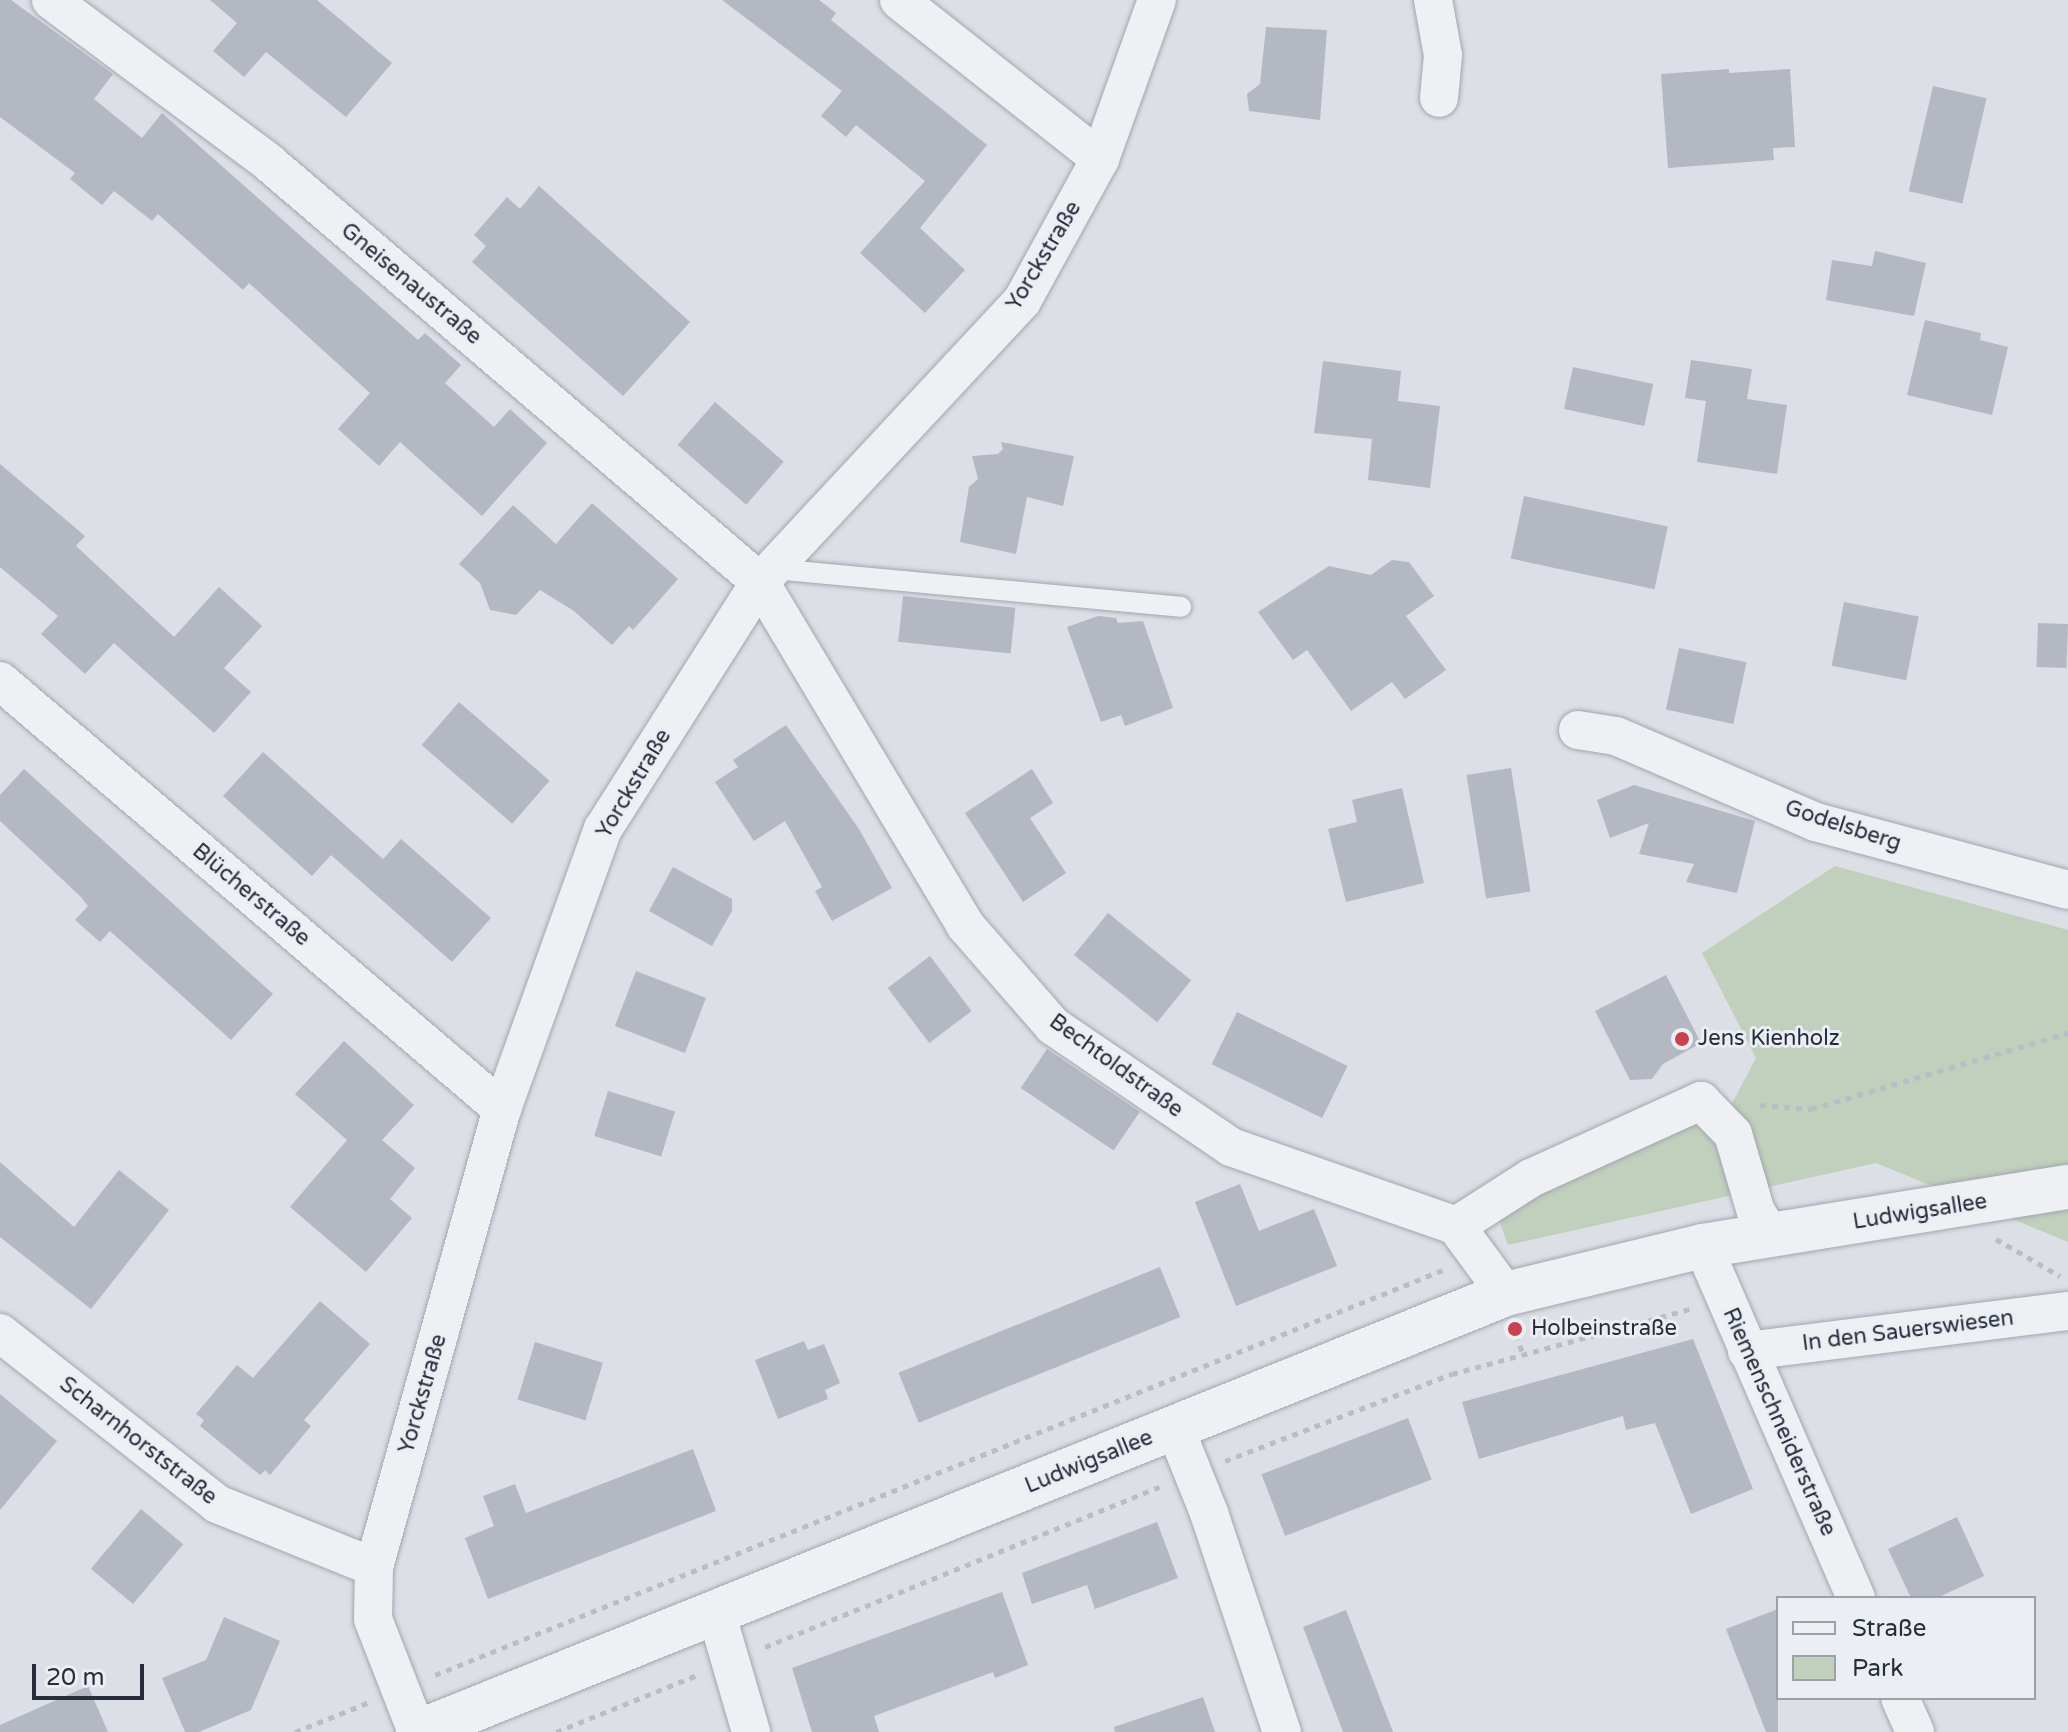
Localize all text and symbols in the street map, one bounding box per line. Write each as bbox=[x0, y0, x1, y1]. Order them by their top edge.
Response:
street label: Yorckstraße bbox=[1001, 196, 1087, 316]
street label: Gneisenaustraße bbox=[335, 217, 487, 351]
street label: Yorckstraße bbox=[591, 724, 677, 844]
street label: Godelsberg bbox=[1782, 795, 1904, 857]
street label: Blücherstraße bbox=[187, 838, 315, 952]
street label: Bechtoldstraße bbox=[1044, 1009, 1188, 1123]
place label: Jens Kienholz bbox=[1698, 1026, 1840, 1052]
marker: Jens Kienholz bbox=[1673, 1030, 1691, 1048]
street label: Ludwigsallee bbox=[1851, 1188, 1989, 1236]
street label: Riemenschneiderstraße bbox=[1717, 1304, 1841, 1540]
street label: In den Sauerswiesen bbox=[1801, 1305, 2015, 1357]
place label: Holbeinstraße bbox=[1531, 1316, 1677, 1342]
marker: Holbeinstraße bbox=[1506, 1320, 1524, 1338]
street label: Yorckstraße bbox=[393, 1331, 453, 1457]
street label: Scharnhorststraße bbox=[54, 1371, 222, 1511]
street label: Ludwigsallee bbox=[1021, 1424, 1157, 1500]
legend bbox=[1776, 1596, 2036, 1700]
text: Straße bbox=[1852, 1614, 1926, 1643]
scale bar bbox=[36, 1648, 148, 1698]
text: Park bbox=[1852, 1654, 1903, 1683]
text: 20 m bbox=[46, 1663, 104, 1692]

